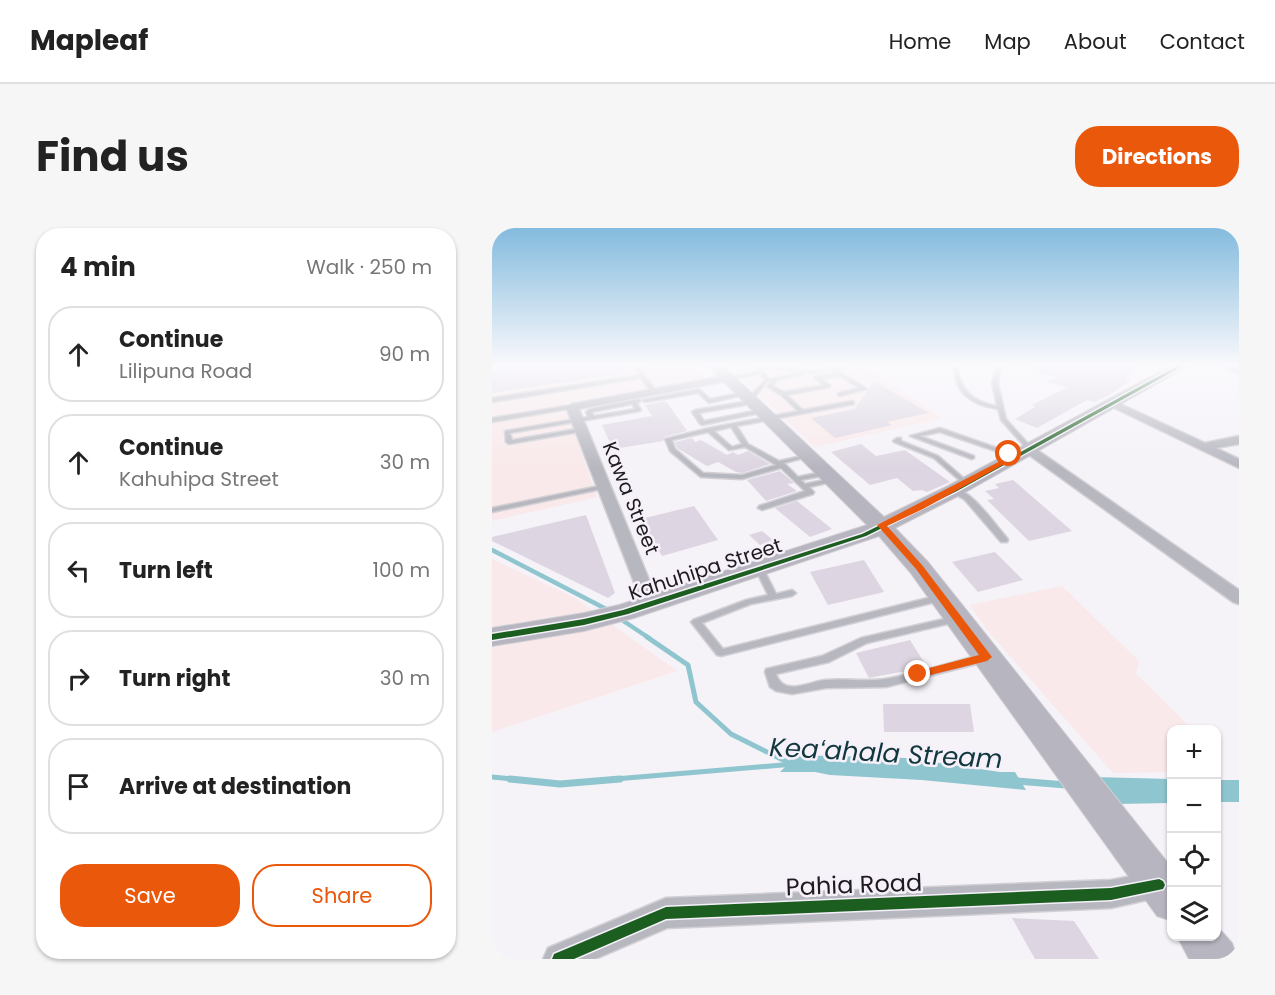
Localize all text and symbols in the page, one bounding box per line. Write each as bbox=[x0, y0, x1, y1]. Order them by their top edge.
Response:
text: Mapleaf bbox=[30, 21, 148, 60]
text: Home bbox=[889, 27, 951, 56]
text: Map bbox=[984, 27, 1031, 56]
text: About bbox=[1064, 27, 1127, 56]
text: Contact bbox=[1160, 27, 1245, 56]
button: Directions bbox=[1075, 126, 1239, 187]
text: Find us bbox=[36, 127, 189, 186]
text: 4 min bbox=[60, 249, 136, 285]
text: Walk · 250 m bbox=[306, 253, 432, 281]
text: Continue bbox=[119, 324, 223, 355]
icon: ahead bbox=[62, 338, 95, 371]
text: 90 m bbox=[379, 340, 430, 368]
text: Lilipuna Road bbox=[119, 357, 252, 385]
text: Continue bbox=[119, 432, 223, 463]
street label: Kawa Street bbox=[596, 437, 666, 559]
route start bbox=[995, 440, 1021, 466]
icon: ahead bbox=[62, 446, 95, 479]
text: 30 m bbox=[380, 448, 430, 476]
text: Kahuhipa Street bbox=[119, 465, 279, 493]
street label: Kahuhipa Street bbox=[625, 531, 785, 607]
icon: left bbox=[62, 554, 95, 587]
text: Turn left bbox=[119, 555, 213, 586]
text: 100 m bbox=[373, 556, 430, 584]
route end bbox=[904, 660, 930, 686]
icon: right bbox=[62, 662, 95, 695]
text: Turn right bbox=[119, 663, 230, 694]
text: 30 m bbox=[380, 664, 430, 692]
map controls bbox=[1167, 725, 1221, 941]
button: + bbox=[1167, 725, 1221, 779]
water label: Keaʻahala Stream bbox=[769, 729, 1003, 777]
icon: arrive bbox=[62, 770, 95, 803]
text: Arrive at destination bbox=[119, 771, 351, 802]
button: − bbox=[1167, 779, 1221, 833]
button: locate bbox=[1167, 833, 1221, 887]
button: Save bbox=[60, 864, 240, 927]
button: Share bbox=[252, 864, 432, 927]
street label: Pahia Road bbox=[785, 866, 923, 903]
button: layers bbox=[1167, 887, 1221, 941]

